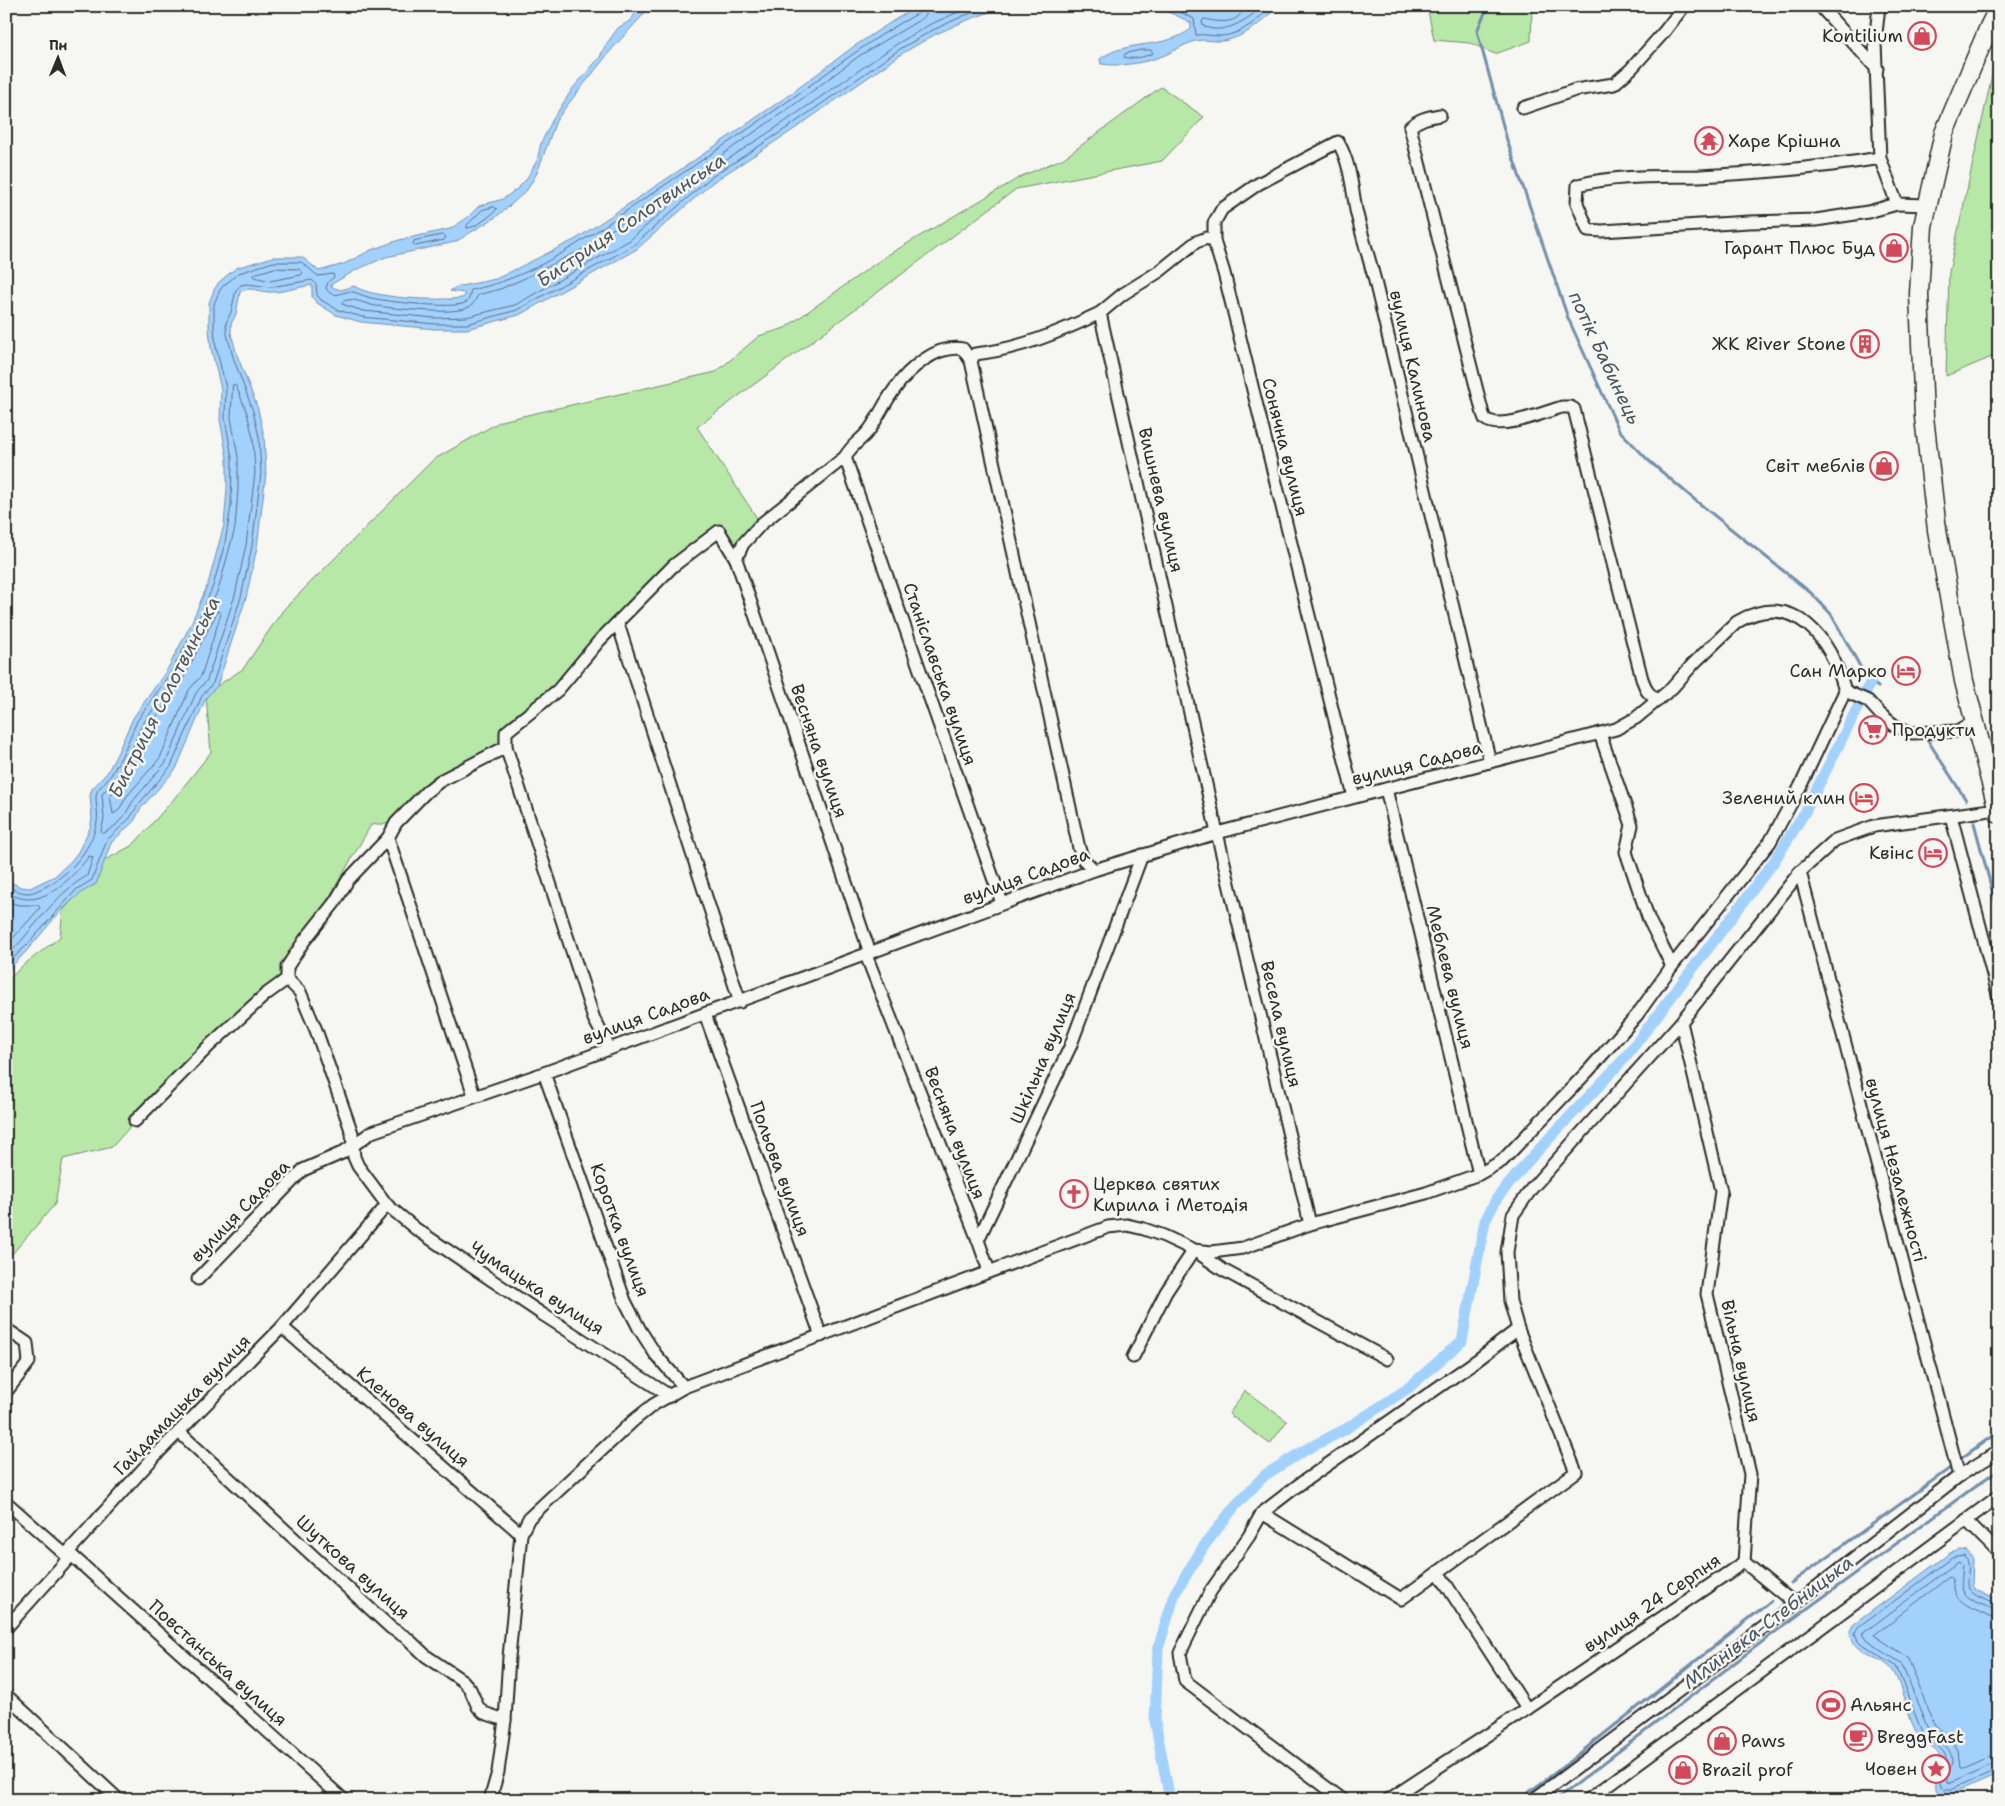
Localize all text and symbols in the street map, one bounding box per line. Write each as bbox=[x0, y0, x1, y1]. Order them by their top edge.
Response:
shop icon: Kontilium bbox=[1907, 21, 1937, 51]
place label: Kontilium bbox=[1822, 24, 1903, 48]
north arrow bbox=[32, 32, 82, 82]
text: Пн bbox=[49, 36, 68, 54]
temple icon: Харе Крішна bbox=[1694, 126, 1724, 156]
place label: Харе Крішна bbox=[1728, 129, 1840, 153]
water label: Бистриця Солотвинська bbox=[532, 147, 730, 293]
shop icon: Гарант Плюс Буд bbox=[1879, 233, 1909, 263]
place label: Гарант Плюс Буд bbox=[1724, 236, 1876, 260]
water label: потік Бабинець bbox=[1563, 287, 1647, 429]
street label: вулиця Калинова bbox=[1384, 288, 1442, 444]
building icon: ЖК River Stone bbox=[1850, 329, 1880, 359]
place label: ЖК River Stone bbox=[1712, 332, 1846, 356]
street label: Сонячна вулиця bbox=[1256, 375, 1314, 519]
street label: Вишнева вулиця bbox=[1133, 425, 1189, 575]
shop icon: Світ меблів bbox=[1869, 451, 1899, 481]
place label: Світ меблів bbox=[1766, 454, 1865, 478]
street label: Станіславська вулиця bbox=[897, 579, 983, 769]
water label: Бистриця Солотвинська bbox=[102, 592, 226, 802]
hotel icon: Сан Марко bbox=[1891, 656, 1921, 686]
place label: Сан Марко bbox=[1789, 659, 1887, 683]
street label: Весняна вулиця bbox=[785, 681, 853, 821]
supermarket icon: Продукти bbox=[1858, 715, 1888, 745]
place label: Продукти bbox=[1892, 718, 1976, 742]
street label: вулиця Садова bbox=[1349, 735, 1485, 791]
hotel icon: Зелений клин bbox=[1849, 783, 1879, 813]
place label: Зелений клин bbox=[1722, 786, 1845, 810]
hotel icon: Квінс bbox=[1918, 838, 1948, 868]
place label: Квінс bbox=[1869, 841, 1914, 865]
street label: вулиця Садова bbox=[959, 842, 1093, 910]
street label: Меблева вулиця bbox=[1420, 902, 1480, 1052]
street label: Весела вулиця bbox=[1255, 958, 1307, 1090]
street label: вулиця Садова bbox=[579, 982, 713, 1050]
street label: Шкільна вулиця bbox=[1004, 988, 1082, 1128]
street label: Весняна вулиця bbox=[919, 1063, 991, 1203]
street label: вулиця Незалежності bbox=[1860, 1075, 1932, 1265]
street label: Польова вулиця bbox=[744, 1098, 816, 1240]
street label: вулиця Садова bbox=[185, 1155, 295, 1267]
street label: Коротка вулиця bbox=[585, 1160, 655, 1300]
place label: Церква святих Кирила і Методія bbox=[1093, 1172, 1248, 1217]
church icon: Церква святих Кирила і Методія bbox=[1059, 1179, 1089, 1209]
street label: Чумацька вулиця bbox=[465, 1235, 609, 1341]
street label: Вільна вулиця bbox=[1715, 1297, 1767, 1425]
street label: Гайдамацька вулиця bbox=[108, 1329, 256, 1481]
street label: Кленова вулиця bbox=[351, 1361, 475, 1473]
street label: Шуткова вулиця bbox=[291, 1509, 415, 1625]
street label: вулиця 24 Серпня bbox=[1579, 1548, 1725, 1658]
water label: Млинівка-Стебницька bbox=[1678, 1550, 1858, 1694]
street label: Повстанська вулиця bbox=[144, 1594, 292, 1732]
sports icon: Альянс bbox=[1816, 1690, 1846, 1720]
place label: Альянс bbox=[1850, 1693, 1911, 1717]
cafe icon: BreggFast bbox=[1843, 1722, 1873, 1752]
place label: BreggFast bbox=[1877, 1725, 1964, 1749]
shop icon: Paws bbox=[1707, 1726, 1737, 1756]
place label: Paws bbox=[1741, 1729, 1786, 1753]
place icon: Човен bbox=[1921, 1754, 1951, 1784]
shop icon: Brazil prof bbox=[1668, 1755, 1698, 1785]
place label: Човен bbox=[1865, 1757, 1917, 1781]
place label: Brazil prof bbox=[1702, 1758, 1793, 1782]

